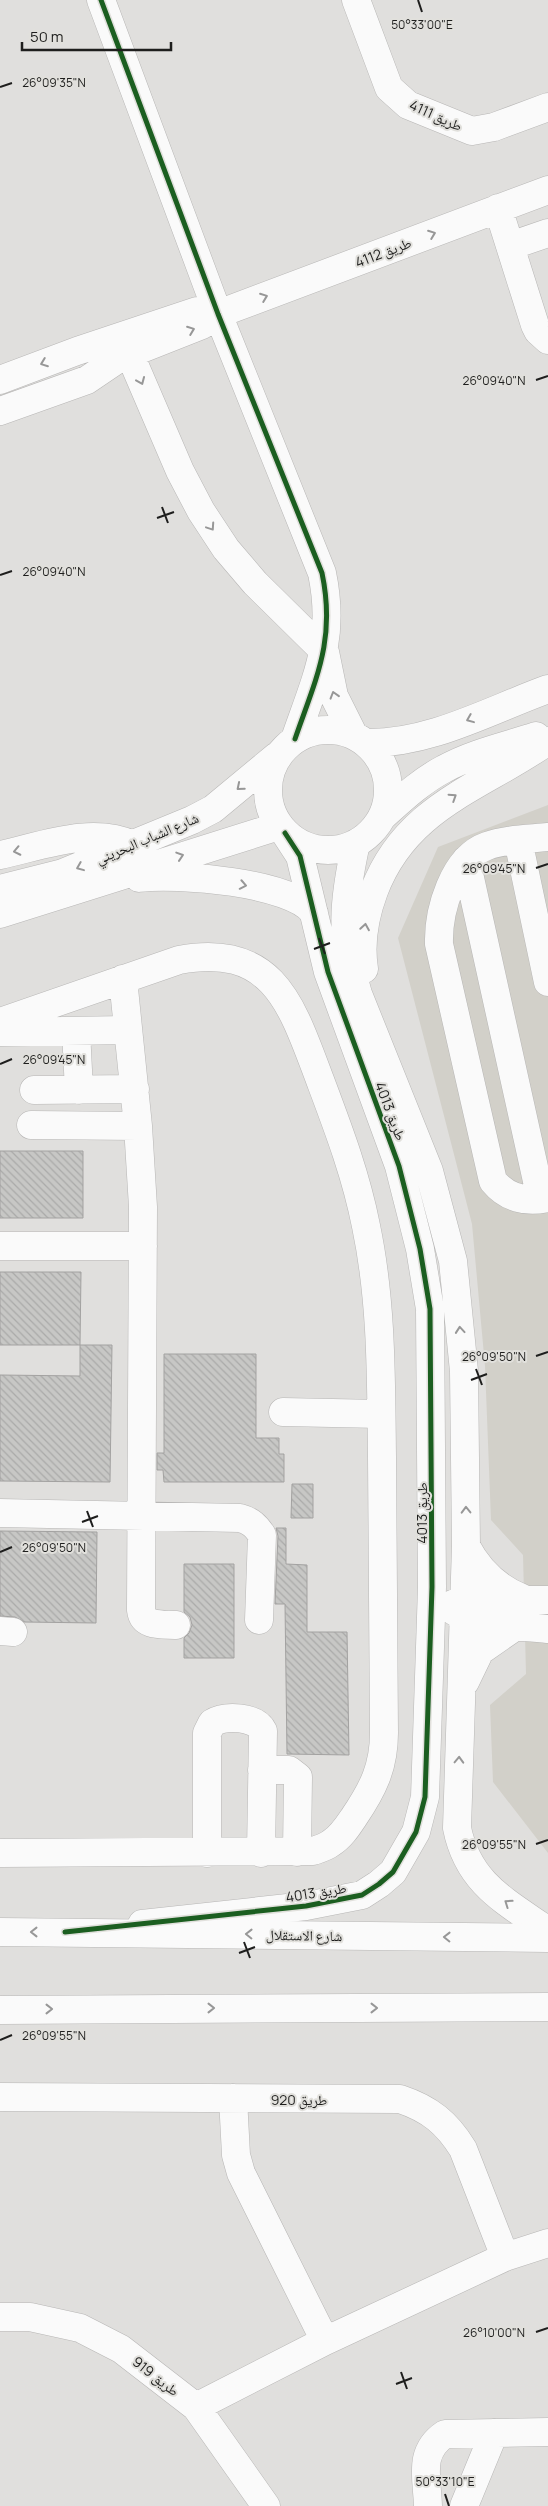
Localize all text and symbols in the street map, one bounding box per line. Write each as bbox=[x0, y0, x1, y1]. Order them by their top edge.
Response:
text: 50°33'00"E bbox=[391, 16, 453, 33]
scale bar bbox=[22, 20, 171, 52]
text: 50 m bbox=[30, 26, 64, 47]
text: 26°09'35"N bbox=[22, 74, 86, 91]
street label: طريق 4111 bbox=[406, 95, 466, 136]
one-way arrow bbox=[428, 229, 436, 239]
street label: طريق 4112 bbox=[352, 233, 414, 272]
one-way arrow bbox=[259, 293, 268, 303]
one-way arrow bbox=[186, 325, 195, 336]
one-way arrow bbox=[40, 357, 49, 367]
text: 26°09'40"N bbox=[463, 372, 525, 389]
one-way arrow bbox=[134, 376, 145, 385]
one-way arrow bbox=[205, 522, 215, 531]
text: 26°09'40"N bbox=[23, 563, 85, 580]
one-way arrow bbox=[330, 691, 340, 700]
one-way arrow bbox=[466, 713, 475, 723]
one-way arrow bbox=[236, 781, 245, 790]
one-way arrow bbox=[447, 794, 456, 803]
street label: شارع الشباب البحريني bbox=[93, 808, 202, 871]
one-way arrow bbox=[13, 846, 22, 856]
one-way arrow bbox=[175, 852, 183, 862]
one-way arrow bbox=[76, 860, 85, 871]
text: 26°09'45"N bbox=[463, 860, 525, 877]
one-way arrow bbox=[238, 879, 247, 889]
one-way arrow bbox=[359, 923, 370, 931]
text: 26°09'45"N bbox=[23, 1051, 85, 1068]
street label: طريق 4013 bbox=[370, 1079, 411, 1143]
one-way arrow bbox=[455, 1326, 466, 1334]
text: 26°09'50"N bbox=[462, 1348, 526, 1365]
street label: طريق 4013 bbox=[412, 1482, 432, 1544]
one-way arrow bbox=[461, 1506, 471, 1514]
text: 26°09'50"N bbox=[22, 1539, 86, 1556]
one-way arrow bbox=[454, 1756, 465, 1764]
text: 26°09'55"N bbox=[462, 1836, 526, 1853]
street label: طريق 4013 bbox=[284, 1878, 348, 1907]
one-way arrow bbox=[504, 1900, 514, 1909]
street label: شارع الاستقلال bbox=[266, 1925, 342, 1946]
one-way arrow bbox=[30, 1927, 38, 1937]
one-way arrow bbox=[245, 1929, 253, 1939]
one-way arrow bbox=[443, 1931, 451, 1942]
one-way arrow bbox=[208, 2003, 215, 2013]
one-way arrow bbox=[370, 2003, 378, 2013]
one-way arrow bbox=[45, 2004, 53, 2014]
text: 26°09'55"N bbox=[22, 2027, 86, 2044]
street label: طريق 920 bbox=[271, 2090, 327, 2110]
text: 26°10'00"N bbox=[463, 2324, 525, 2341]
street label: طريق 919 bbox=[128, 2352, 183, 2401]
text: 50°33'10"E bbox=[415, 2473, 475, 2490]

